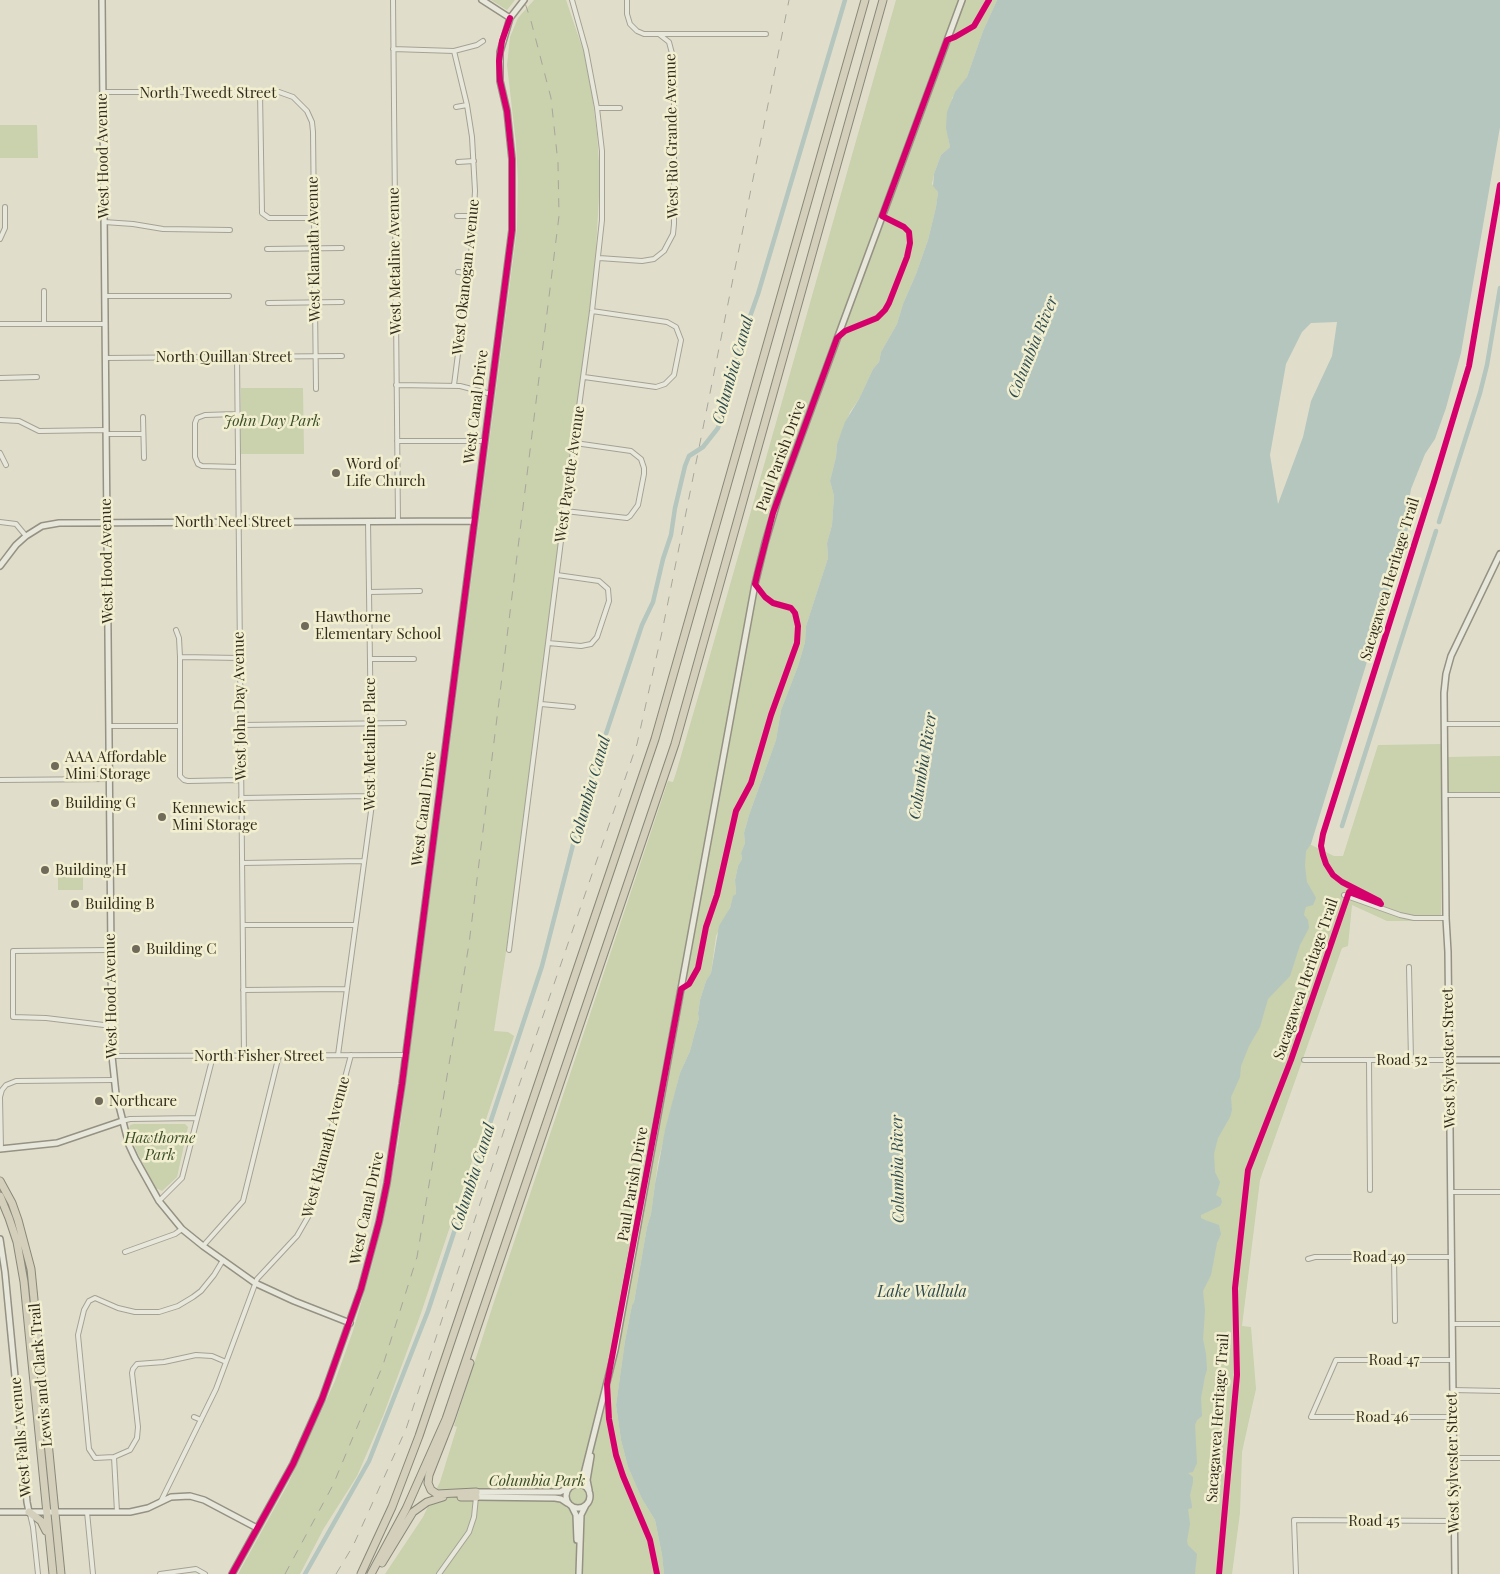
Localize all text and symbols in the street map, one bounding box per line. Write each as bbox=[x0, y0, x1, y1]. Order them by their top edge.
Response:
street label: West Rio Grande Avenue bbox=[662, 53, 682, 219]
street label: North Tweedt Street bbox=[139, 84, 277, 102]
street label: West Hood Avenue bbox=[93, 93, 113, 219]
street label: West Klamath Avenue bbox=[304, 176, 324, 322]
street label: West Metaline Avenue bbox=[385, 187, 405, 335]
street label: West Okanogan Avenue bbox=[449, 198, 483, 356]
water label: Columbia River bbox=[1004, 293, 1062, 401]
water label: Columbia Canal bbox=[708, 314, 758, 426]
street label: North Quillan Street bbox=[156, 348, 292, 366]
street label: West Canal Drive bbox=[460, 349, 492, 465]
street label: Paul Parish Drive bbox=[753, 398, 809, 514]
street label: West Payette Avenue bbox=[551, 405, 589, 543]
park label: John Day Park bbox=[223, 412, 321, 430]
place label: Word of Life Church bbox=[346, 455, 426, 490]
marker: Word of Life Church bbox=[330, 467, 342, 479]
street label: Sacagawea Heritage Trail bbox=[1357, 495, 1423, 663]
street label: West Hood Avenue bbox=[97, 498, 117, 624]
street label: North Neel Street bbox=[175, 513, 291, 531]
place label: Hawthorne Elementary School bbox=[315, 608, 441, 643]
marker: Hawthorne Elementary School bbox=[299, 620, 311, 632]
street label: West John Day Avenue bbox=[230, 631, 250, 781]
street label: West Metaline Place bbox=[361, 677, 379, 811]
water label: Columbia River bbox=[905, 711, 941, 821]
water label: Columbia Canal bbox=[565, 734, 615, 846]
place label: AAA Affordable Mini Storage bbox=[65, 748, 167, 783]
street label: West Canal Drive bbox=[408, 751, 440, 867]
marker: AAA Affordable Mini Storage bbox=[49, 760, 61, 772]
place label: Building G bbox=[65, 794, 136, 812]
marker: Building G bbox=[49, 797, 61, 809]
place label: Kennewick Mini Storage bbox=[172, 799, 258, 834]
marker: Kennewick Mini Storage bbox=[156, 811, 168, 823]
place label: Building H bbox=[55, 861, 127, 879]
marker: Building H bbox=[39, 864, 51, 876]
place label: Building B bbox=[85, 895, 155, 913]
street label: Sacagawea Heritage Trail bbox=[1270, 896, 1342, 1062]
marker: Building B bbox=[69, 898, 81, 910]
street label: West Hood Avenue bbox=[101, 933, 121, 1059]
place label: Building C bbox=[146, 940, 216, 958]
marker: Building C bbox=[130, 943, 142, 955]
street label: West Sylvester Street bbox=[1439, 988, 1459, 1128]
street label: North Fisher Street bbox=[194, 1047, 324, 1065]
street label: Road 52 bbox=[1376, 1051, 1428, 1069]
street label: West Klamath Avenue bbox=[298, 1074, 354, 1220]
place label: Northcare bbox=[109, 1092, 177, 1110]
marker: Northcare bbox=[93, 1095, 105, 1107]
water label: Columbia River bbox=[887, 1115, 909, 1223]
water label: Columbia Canal bbox=[447, 1121, 499, 1233]
street label: Paul Parish Drive bbox=[614, 1125, 652, 1243]
park label: Hawthorne Park bbox=[125, 1129, 195, 1164]
street label: West Canal Drive bbox=[346, 1150, 388, 1266]
street label: Road 49 bbox=[1353, 1248, 1405, 1266]
water label: Lake Wallula bbox=[877, 1282, 967, 1302]
street label: Lewis and Clark Trail bbox=[26, 1302, 56, 1448]
street label: Sacagawea Heritage Trail bbox=[1203, 1333, 1233, 1503]
street label: Road 47 bbox=[1368, 1351, 1420, 1369]
street label: West Falls Avenue bbox=[7, 1376, 35, 1498]
street label: West Sylvester Street bbox=[1443, 1393, 1463, 1533]
street label: Road 46 bbox=[1355, 1408, 1409, 1426]
park label: Columbia Park bbox=[489, 1472, 585, 1490]
street label: Road 45 bbox=[1348, 1512, 1400, 1530]

